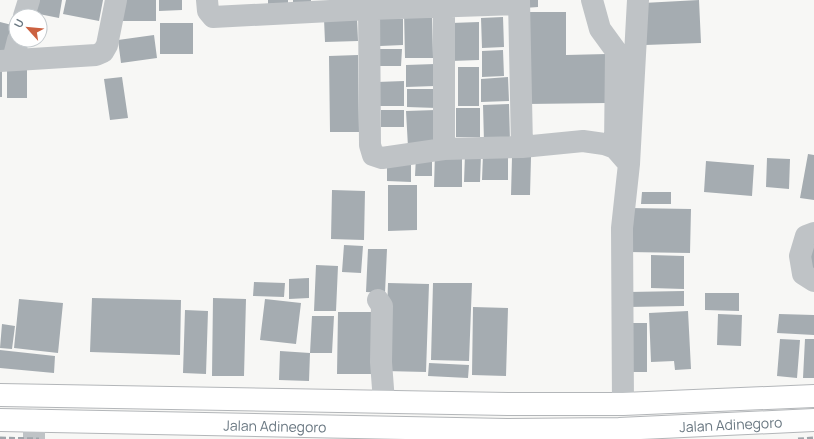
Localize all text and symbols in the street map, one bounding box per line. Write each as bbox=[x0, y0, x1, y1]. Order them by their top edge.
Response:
north arrow bbox=[8, 8, 48, 48]
text: U bbox=[10, 16, 27, 30]
street label: Jalan Adinegoro bbox=[679, 412, 783, 436]
street label: Jalan Adinegoro bbox=[223, 415, 327, 436]

